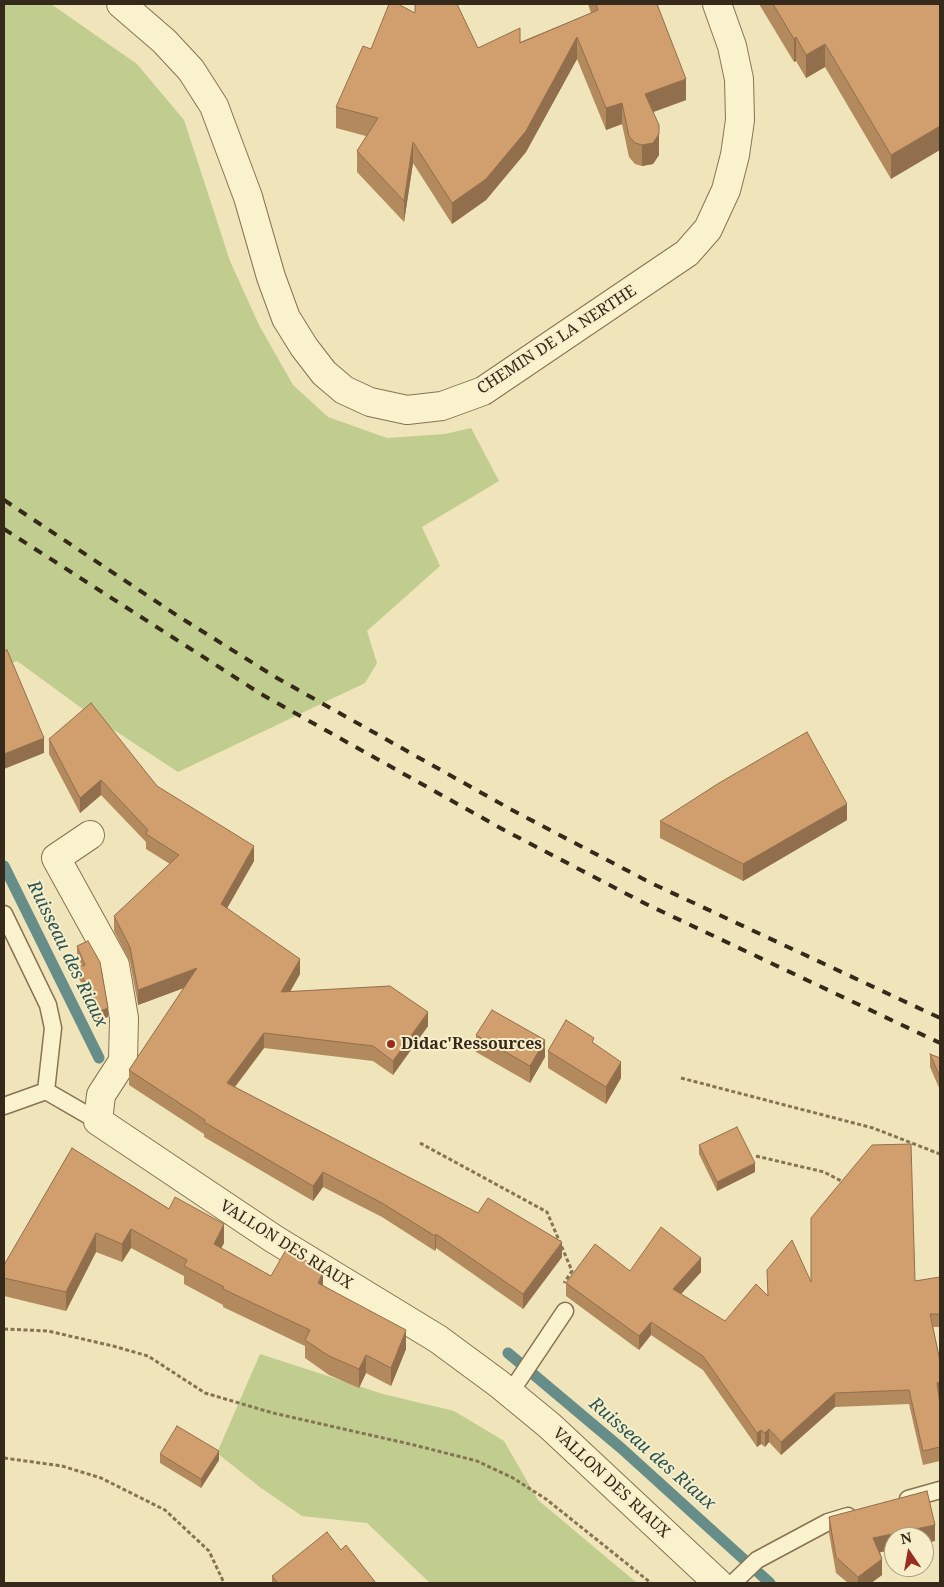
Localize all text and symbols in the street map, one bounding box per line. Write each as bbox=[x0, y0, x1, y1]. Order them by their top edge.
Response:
street label: CHEMIN DE LA NERTHE bbox=[474, 281, 640, 399]
water label: Ruisseau des Riaux bbox=[22, 877, 112, 1031]
place label: Didac'Ressources bbox=[401, 1034, 542, 1054]
marker: Didac'Ressources bbox=[385, 1038, 397, 1050]
street label: VALLON DES RIAUX bbox=[216, 1196, 356, 1294]
water label: Ruisseau des Riaux bbox=[584, 1393, 720, 1515]
street label: VALLON DES RIAUX bbox=[549, 1424, 673, 1542]
north arrow bbox=[884, 1527, 934, 1577]
text: N bbox=[899, 1527, 913, 1548]

